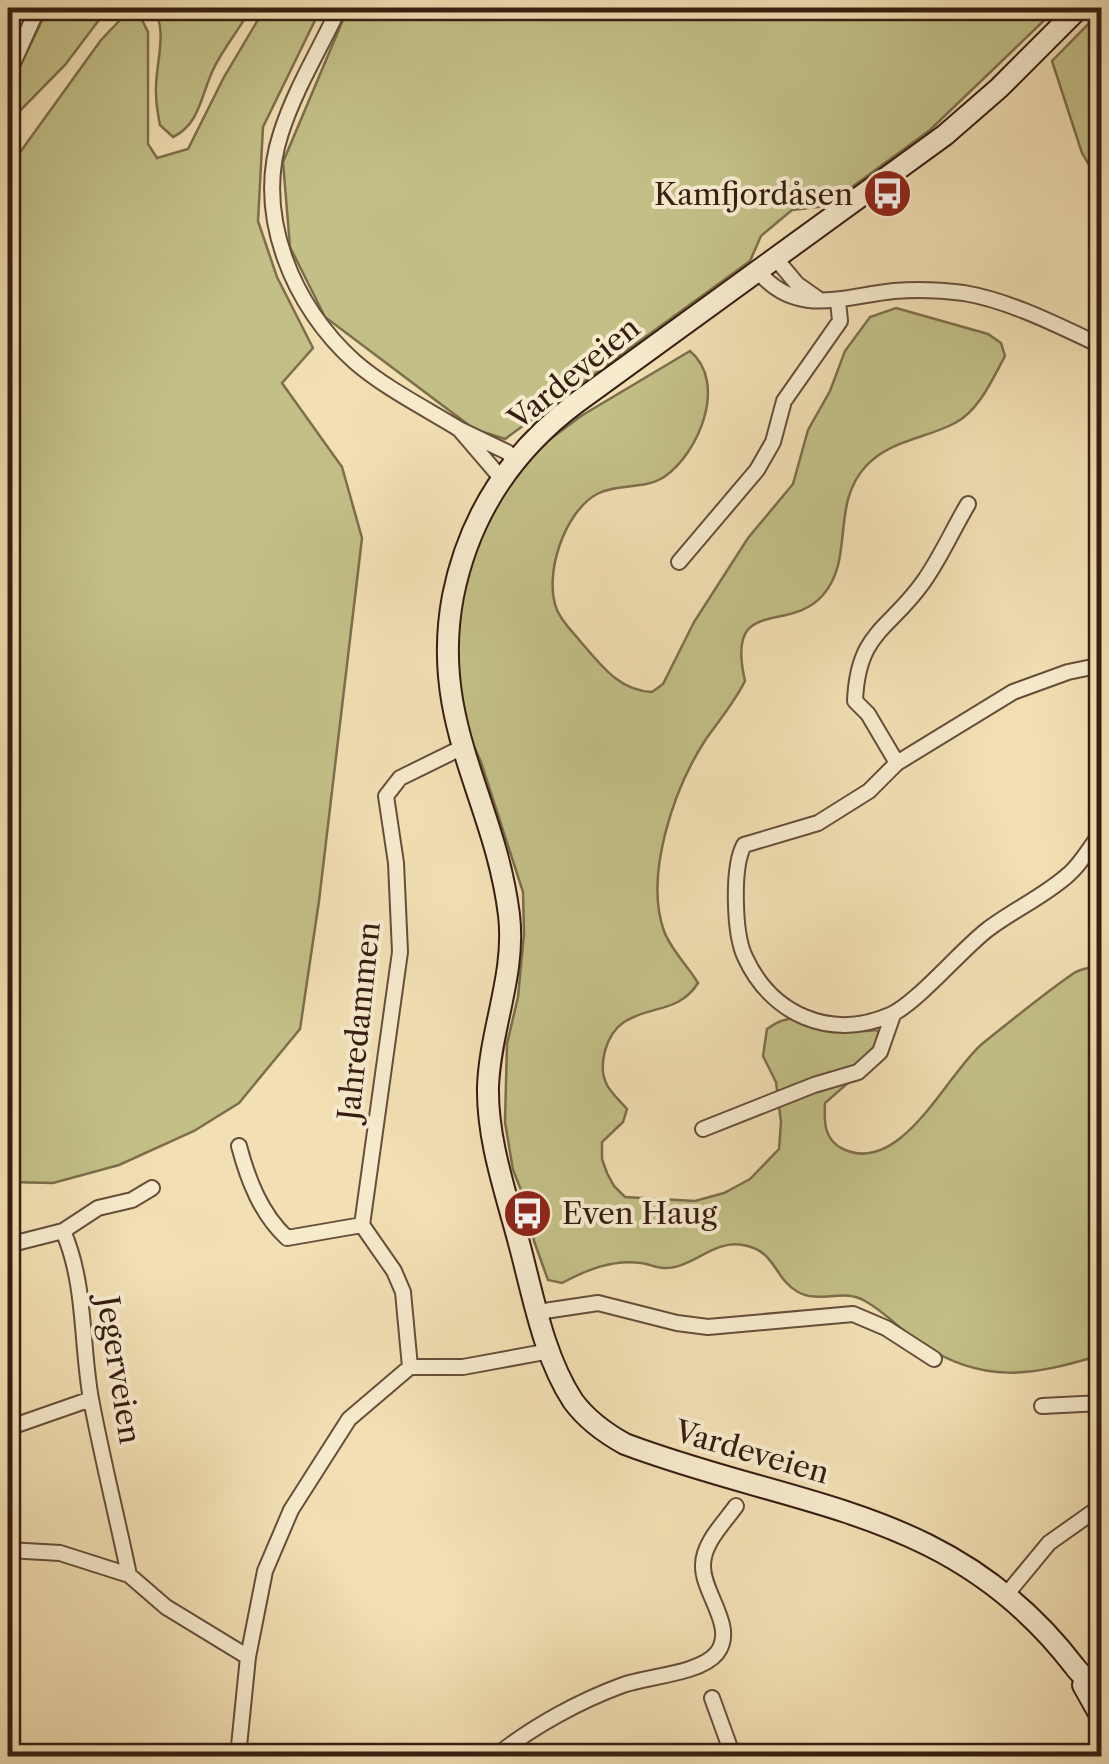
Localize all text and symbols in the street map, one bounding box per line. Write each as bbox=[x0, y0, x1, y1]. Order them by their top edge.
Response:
bus stop icon: Kamfjordåsen bbox=[862, 168, 914, 220]
place label: Kamfjordåsen bbox=[654, 176, 853, 213]
street label: Vardeveien bbox=[500, 309, 647, 438]
street label: Jahredammen bbox=[330, 920, 388, 1126]
bus stop icon: Even Haug bbox=[501, 1187, 553, 1239]
place label: Even Haug bbox=[562, 1195, 717, 1232]
street label: Jegerveien bbox=[88, 1290, 149, 1447]
street label: Vardeveien bbox=[670, 1412, 833, 1492]

